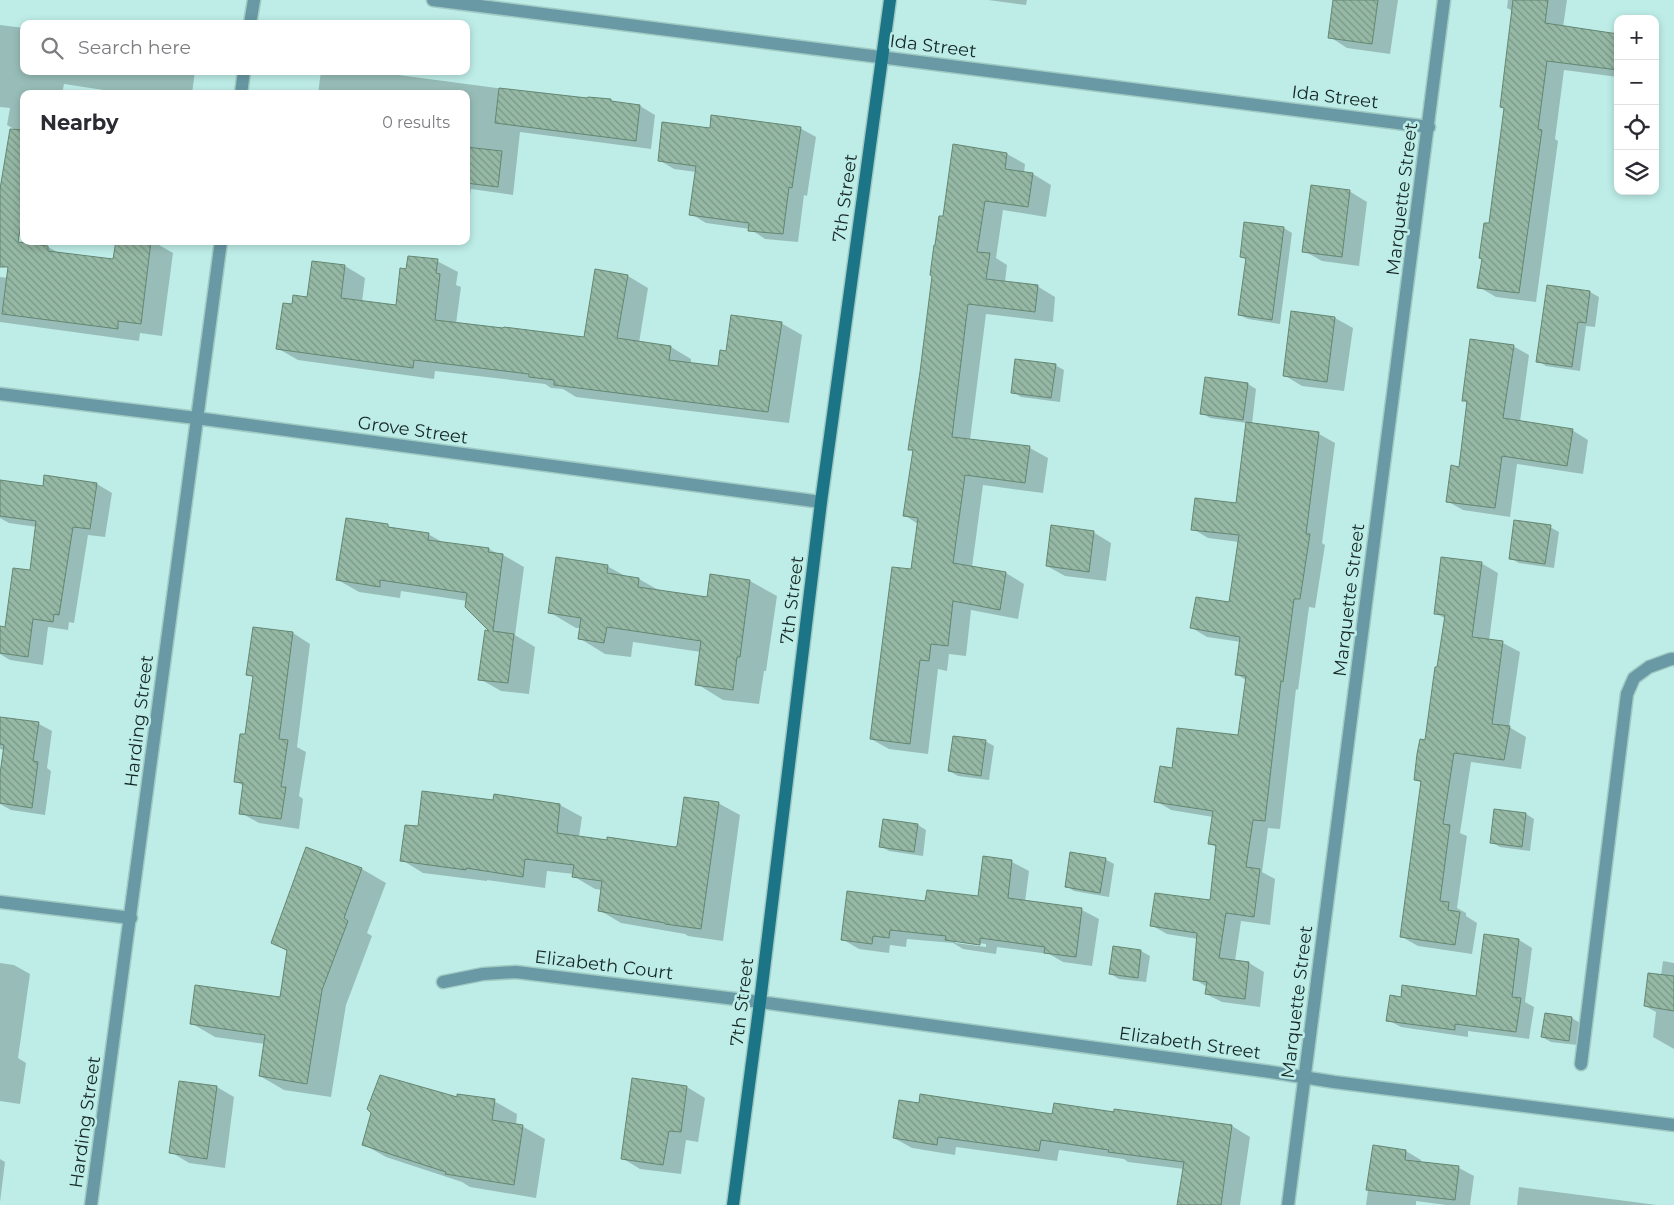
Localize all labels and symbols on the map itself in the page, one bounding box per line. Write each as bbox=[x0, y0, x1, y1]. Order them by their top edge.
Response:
street label: Ida Street bbox=[888, 30, 978, 62]
street label: Ida Street bbox=[1290, 81, 1380, 113]
street label: Marquette Street bbox=[1382, 121, 1422, 277]
street label: 7th Street bbox=[828, 152, 862, 244]
street label: Grove Street bbox=[356, 411, 470, 449]
street label: Marquette Street bbox=[1329, 522, 1369, 678]
street label: 7th Street bbox=[776, 555, 808, 645]
street label: Harding Street bbox=[120, 654, 158, 788]
street label: Marquette Street bbox=[1277, 924, 1317, 1080]
street label: Elizabeth Court bbox=[534, 946, 674, 984]
street label: 7th Street bbox=[726, 957, 758, 1047]
street label: Elizabeth Street bbox=[1118, 1022, 1262, 1064]
street label: Harding Street bbox=[65, 1055, 105, 1189]

